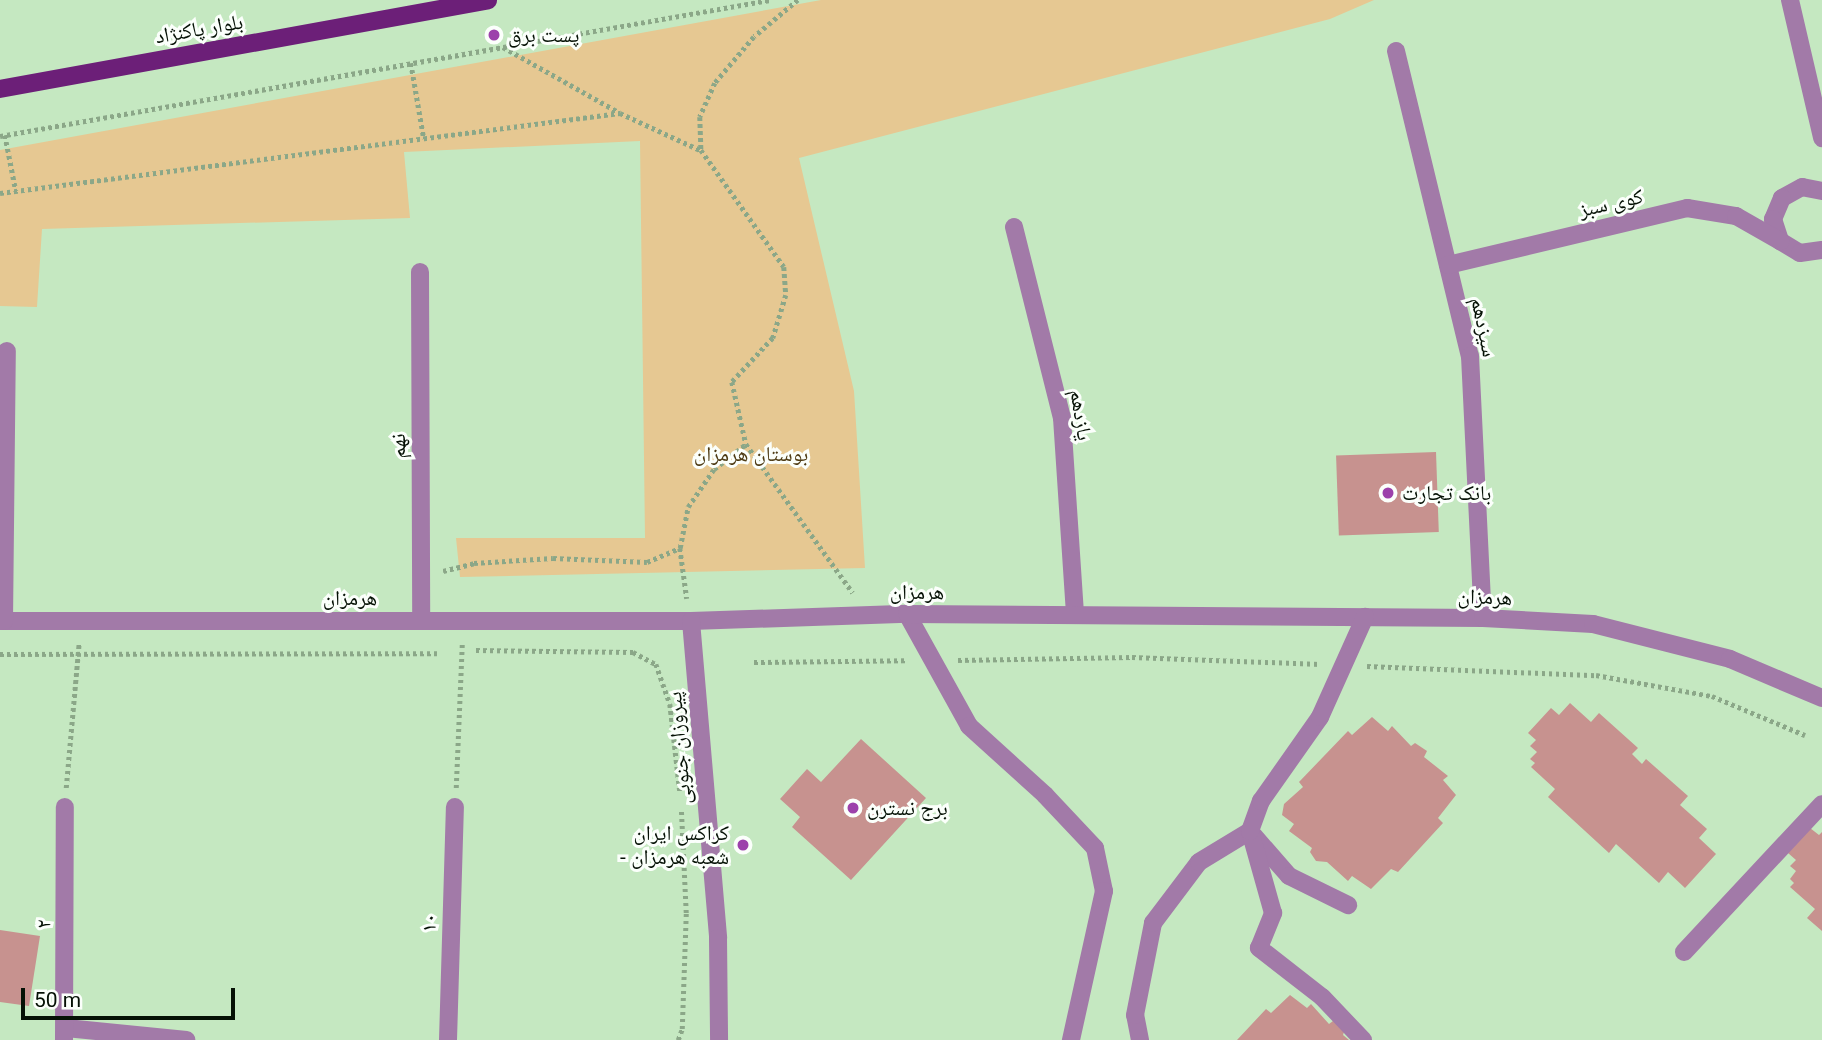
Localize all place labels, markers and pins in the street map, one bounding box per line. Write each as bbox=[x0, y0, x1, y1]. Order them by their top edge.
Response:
place label: پست برق bbox=[508, 22, 579, 48]
marker: پست برق bbox=[486, 27, 502, 43]
place label: بانک تجارت bbox=[1402, 480, 1491, 506]
marker: بانک تجارت bbox=[1380, 485, 1396, 501]
place label: برج نسترن bbox=[867, 795, 948, 821]
marker: برج نسترن bbox=[845, 800, 861, 816]
place label: کراکس ایران - شعبه هرمزان bbox=[620, 820, 729, 870]
marker: کراکس ایران - شعبه هرمزان bbox=[735, 837, 751, 853]

